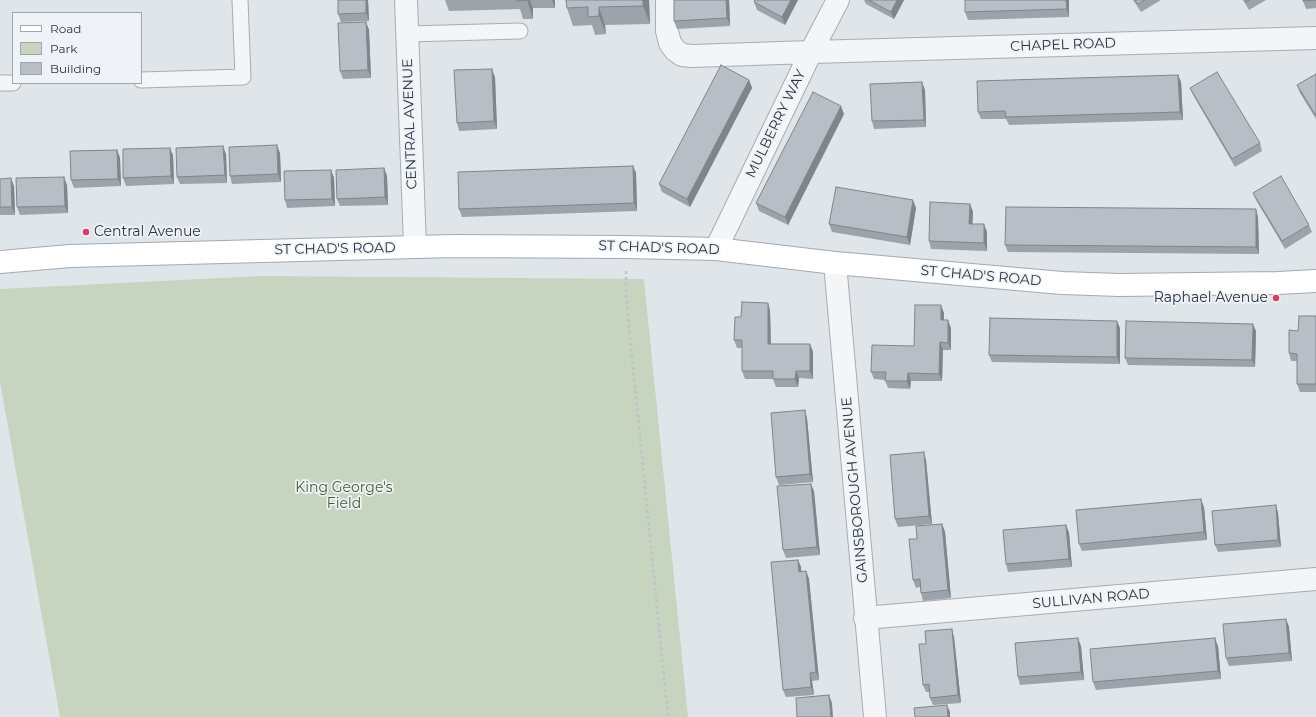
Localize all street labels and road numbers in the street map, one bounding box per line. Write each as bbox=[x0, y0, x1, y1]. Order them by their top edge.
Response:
street label: CHAPEL ROAD bbox=[1010, 35, 1116, 55]
street label: CENTRAL AVENUE bbox=[399, 58, 421, 190]
street label: MULBERRY WAY bbox=[742, 67, 810, 181]
street label: ST CHAD'S ROAD bbox=[598, 237, 720, 259]
street label: ST CHAD'S ROAD bbox=[274, 240, 396, 258]
street label: ST CHAD'S ROAD bbox=[920, 262, 1042, 290]
street label: GAINSBOROUGH AVENUE bbox=[839, 396, 871, 584]
street label: SULLIVAN ROAD bbox=[1032, 585, 1150, 613]

